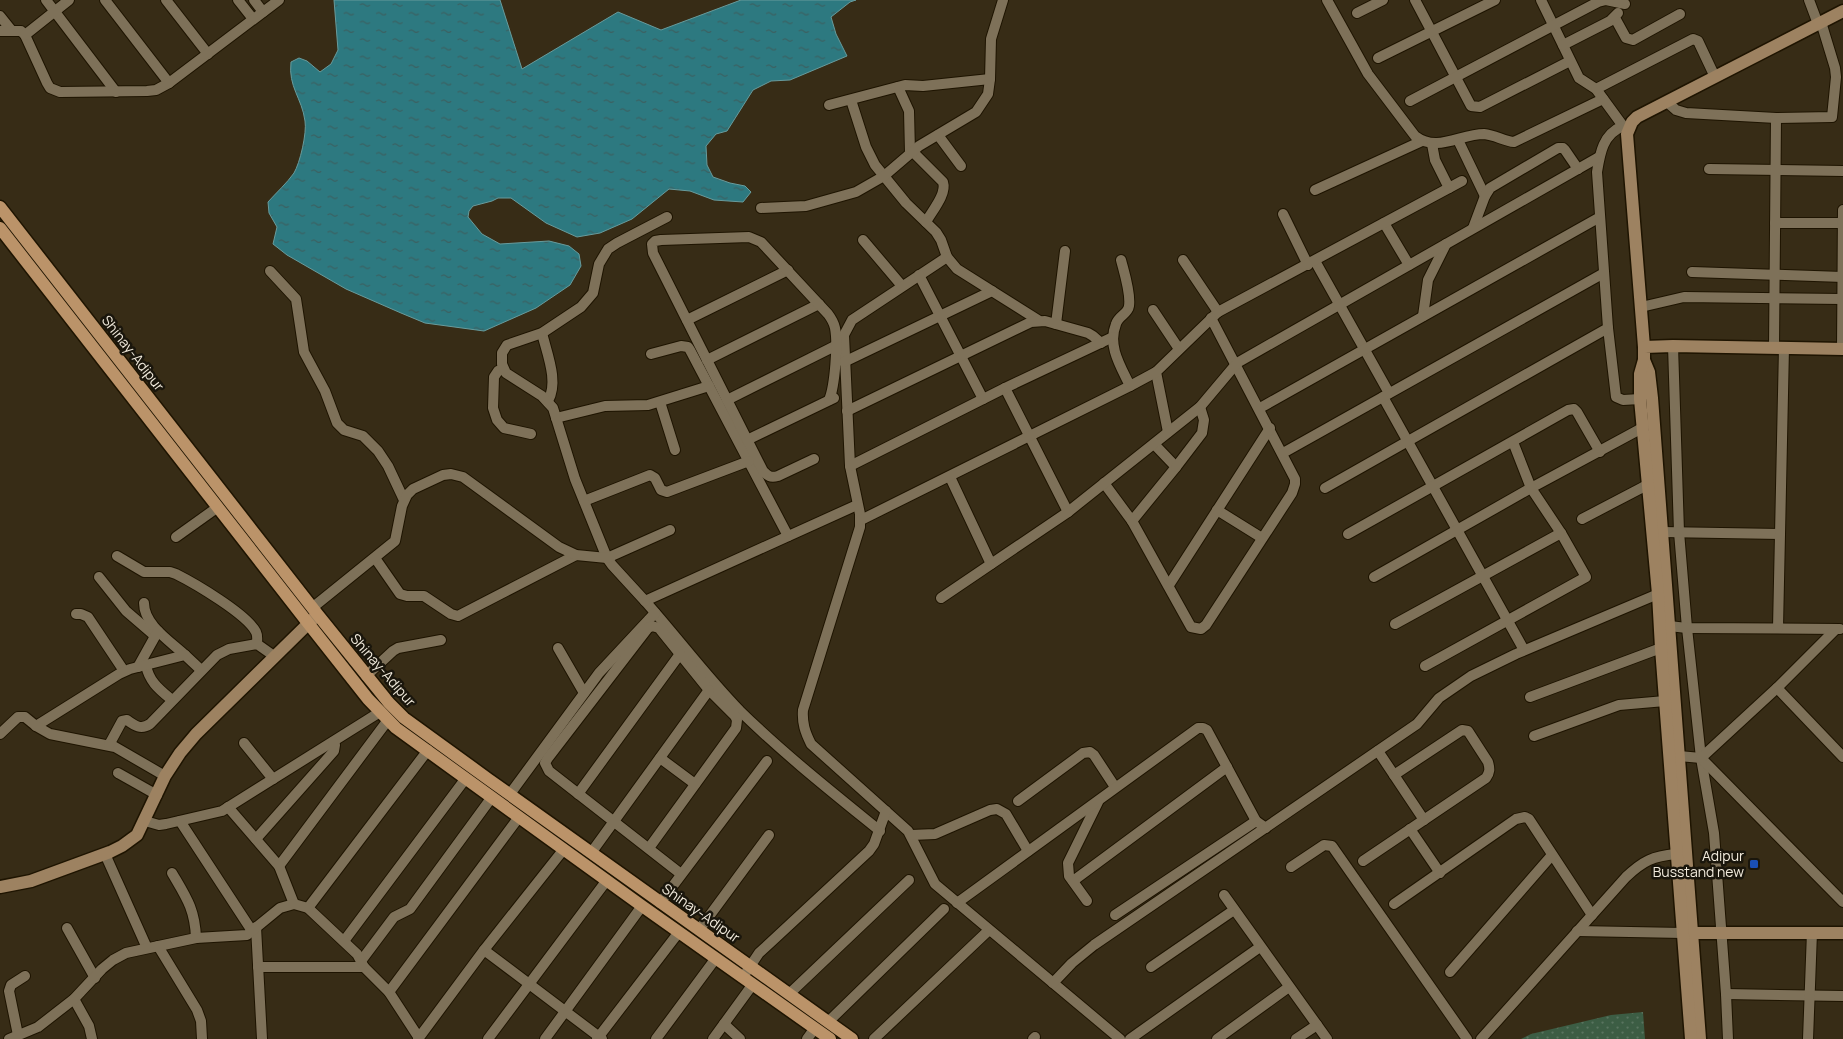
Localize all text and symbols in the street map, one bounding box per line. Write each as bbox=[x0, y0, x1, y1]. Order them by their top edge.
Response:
street label: Shinay-Adipur bbox=[98, 311, 169, 394]
street label: Shinay-Adipur bbox=[346, 629, 420, 710]
place label: Adipur Busstand new bbox=[1653, 846, 1744, 881]
marker: Adipur Busstand new bbox=[1748, 858, 1760, 870]
street label: Shinay-Adipur bbox=[659, 879, 744, 946]

